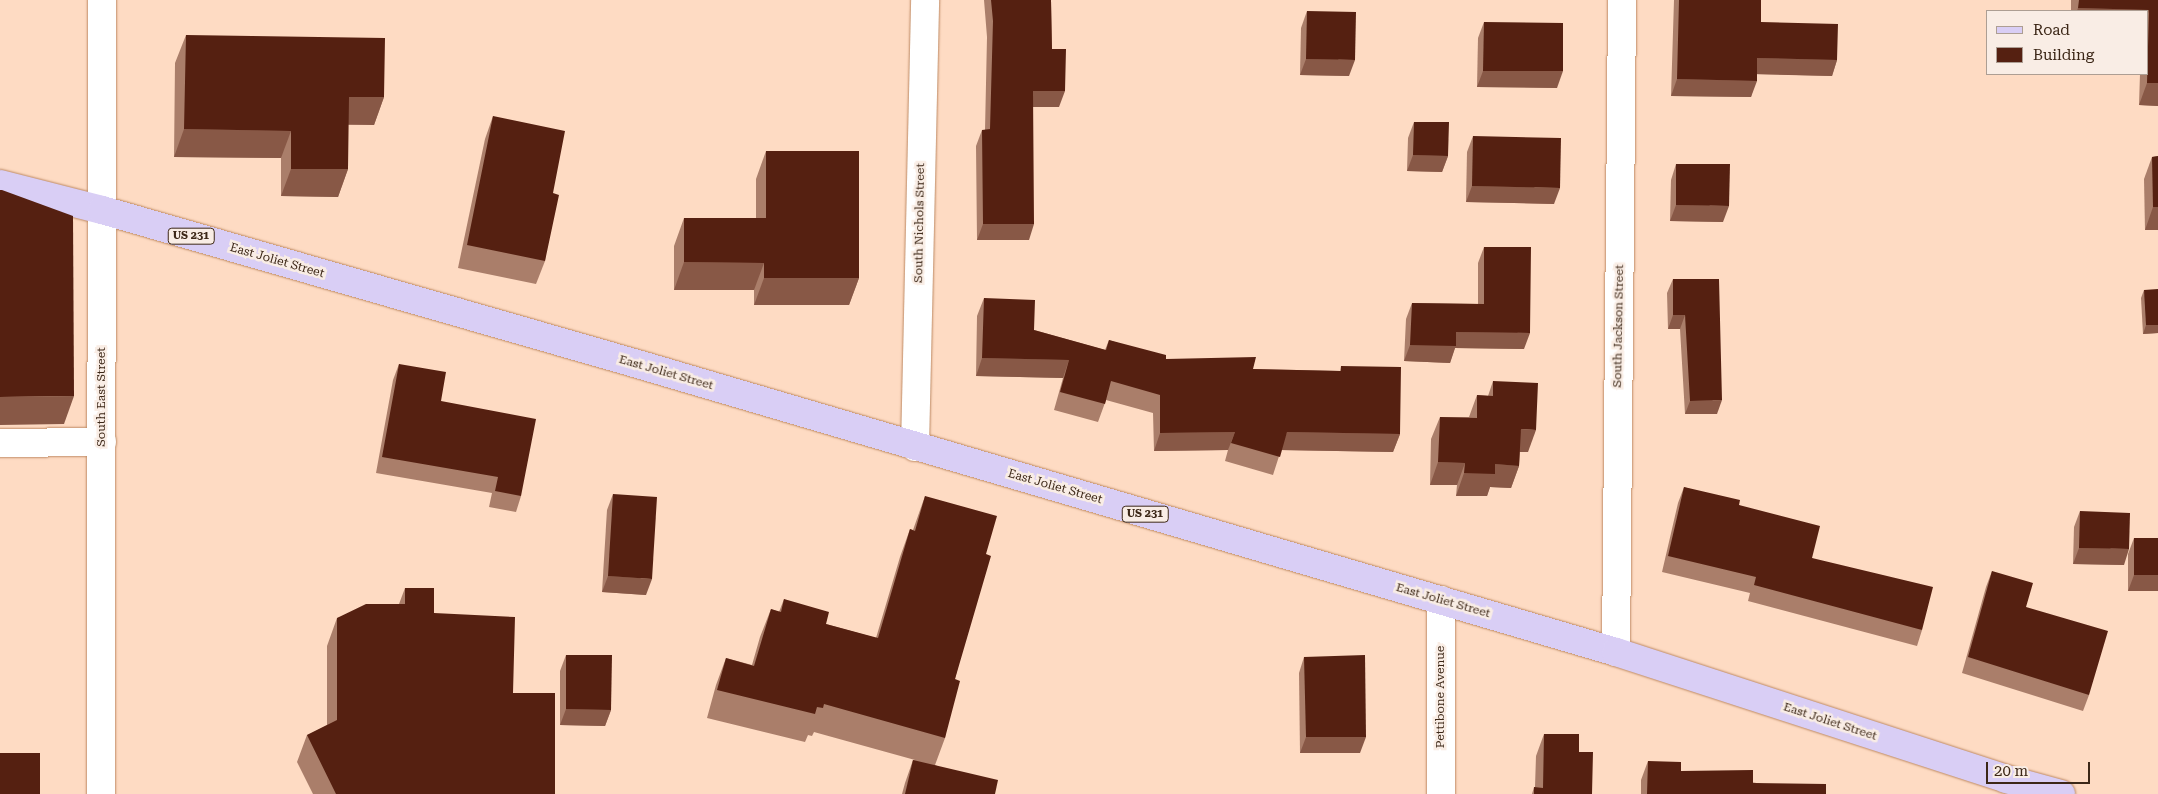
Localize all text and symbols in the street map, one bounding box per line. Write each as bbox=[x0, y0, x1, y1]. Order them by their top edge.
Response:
legend bbox=[1986, 10, 2148, 75]
text: Road bbox=[2033, 21, 2070, 39]
text: Building bbox=[2033, 46, 2094, 64]
street label: South Nichols Street bbox=[912, 163, 928, 283]
road number: US 231 bbox=[167, 228, 215, 245]
street label: East Joliet Street bbox=[228, 241, 326, 281]
street label: South Jackson Street bbox=[1611, 264, 1627, 388]
street label: South East Street bbox=[95, 347, 109, 447]
street label: East Joliet Street bbox=[617, 353, 715, 393]
street label: East Joliet Street bbox=[1006, 467, 1104, 507]
road number: US 231 bbox=[1121, 506, 1169, 522]
street label: East Joliet Street bbox=[1394, 581, 1492, 621]
street label: Pettibone Avenue bbox=[1434, 646, 1448, 748]
street label: East Joliet Street bbox=[1781, 700, 1879, 744]
scale bar bbox=[1988, 752, 2092, 784]
text: 20 m bbox=[1994, 762, 2028, 780]

